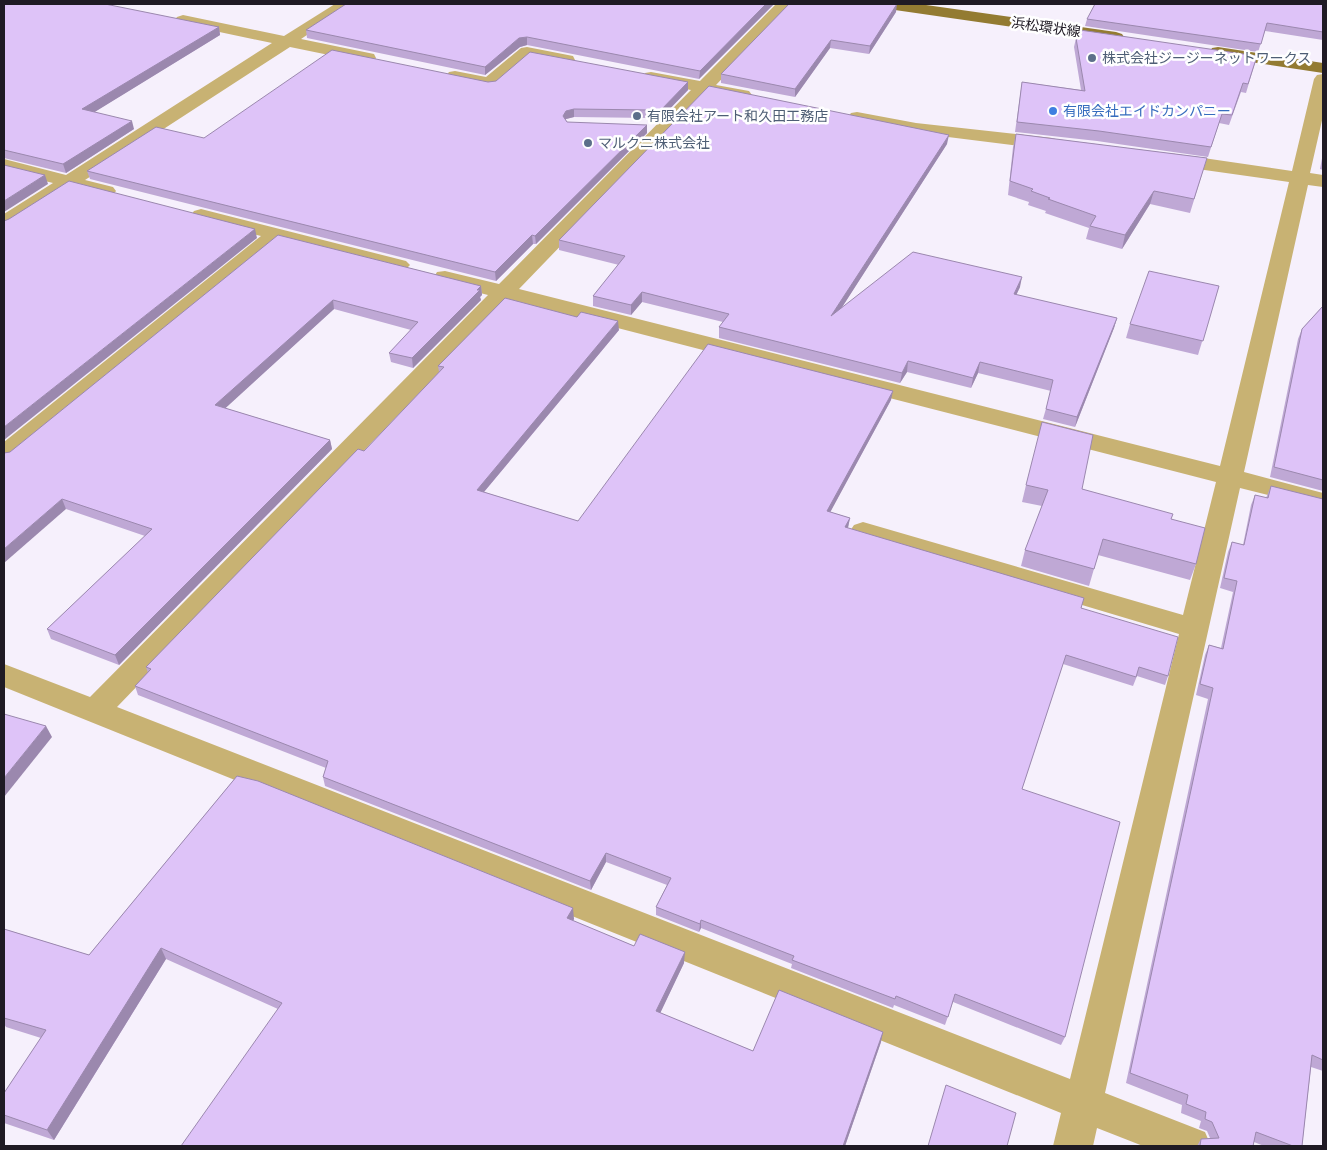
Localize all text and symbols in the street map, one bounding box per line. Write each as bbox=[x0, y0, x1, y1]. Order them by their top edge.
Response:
street label: 浜松環状線 bbox=[1010, 14, 1082, 41]
place label: 株式会社ジージーネットワークス bbox=[1102, 50, 1311, 67]
marker: 株式会社ジージーネットワークス bbox=[1086, 52, 1098, 64]
place label: 有限会社エイドカンパニー bbox=[1063, 103, 1231, 120]
marker: 有限会社エイドカンパニー bbox=[1047, 105, 1059, 117]
place label: 有限会社アート和久田工務店 bbox=[647, 108, 828, 125]
marker: 有限会社アート和久田工務店 bbox=[631, 110, 643, 122]
place label: マルクニ株式会社 bbox=[598, 135, 710, 152]
marker: マルクニ株式会社 bbox=[582, 137, 594, 149]

